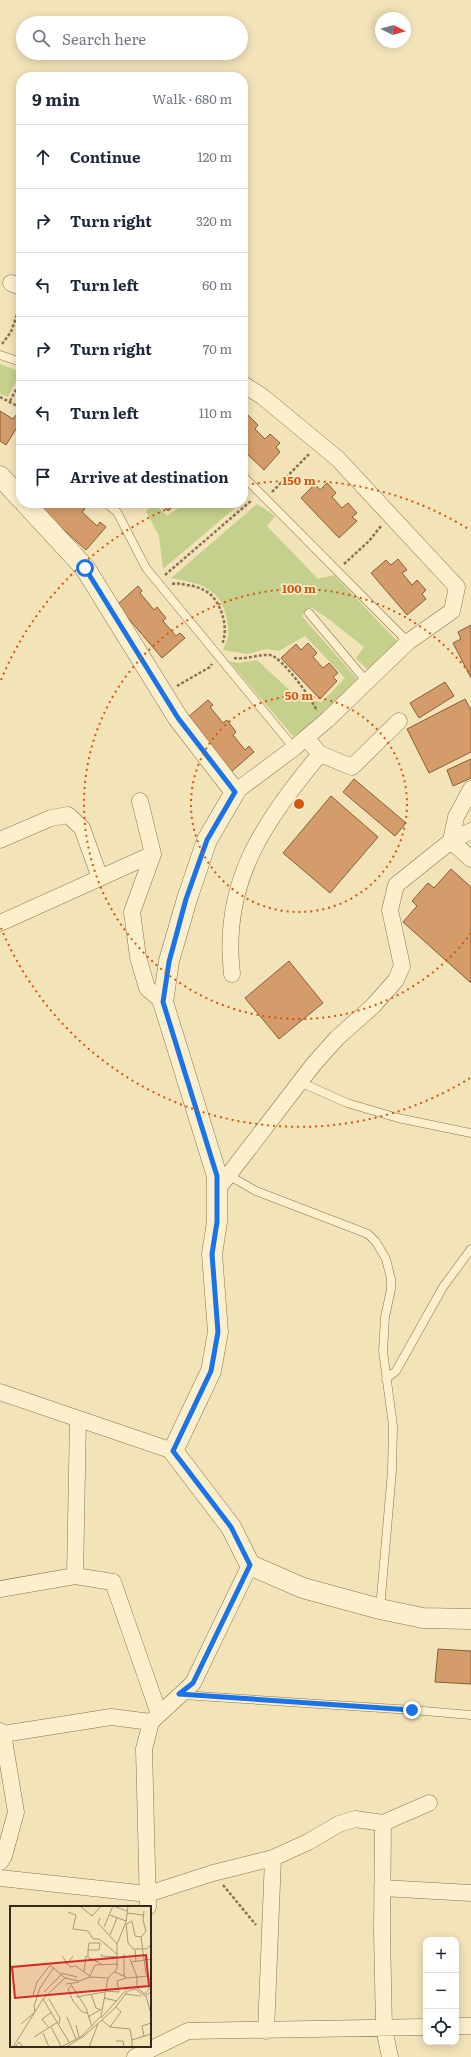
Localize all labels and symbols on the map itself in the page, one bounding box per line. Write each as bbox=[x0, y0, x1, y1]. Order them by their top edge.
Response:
north arrow bbox=[375, 12, 411, 48]
text: 150 m bbox=[282, 471, 316, 489]
route start bbox=[76, 559, 94, 577]
text: 100 m bbox=[282, 579, 316, 597]
text: 50 m bbox=[285, 686, 313, 704]
centre of rings bbox=[292, 797, 306, 811]
route end bbox=[403, 1701, 421, 1719]
inset map bbox=[10, 1906, 151, 2047]

